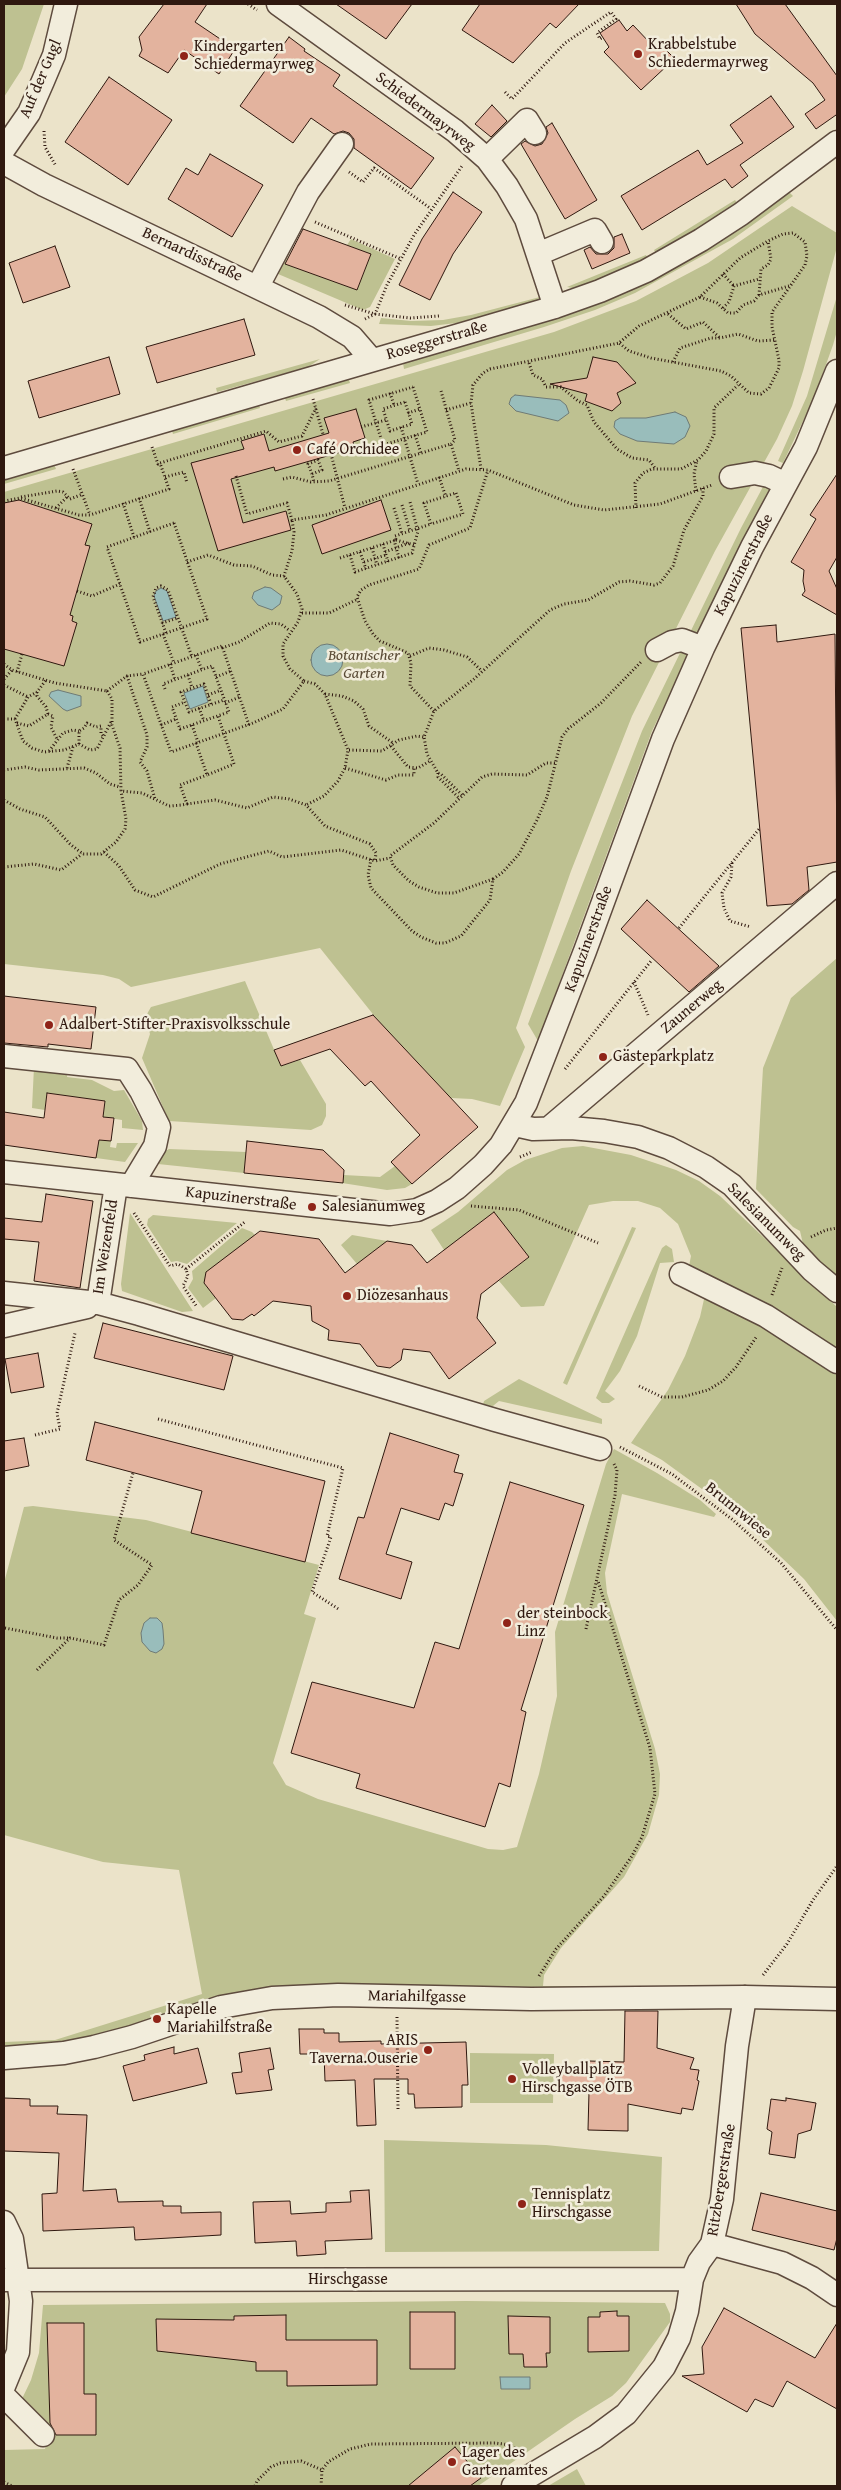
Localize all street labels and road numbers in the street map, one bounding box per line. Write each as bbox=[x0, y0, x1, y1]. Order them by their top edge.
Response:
street label: Auf der Gugl bbox=[16, 37, 66, 121]
street label: Schiedermayrweg bbox=[371, 68, 479, 156]
street label: Bernardisstraße bbox=[139, 223, 245, 287]
street label: Roseggerstraße bbox=[384, 317, 490, 365]
street label: Kapuzinerstraße bbox=[710, 511, 778, 619]
street label: Kapuzinerstraße bbox=[561, 883, 617, 995]
street label: Zaunerweg bbox=[657, 976, 727, 1038]
street label: Salesianumweg bbox=[723, 1179, 809, 1265]
street label: Kapuzinerstraße bbox=[184, 1183, 298, 1215]
street label: Im Weizenfeld bbox=[89, 1198, 123, 1296]
street label: Brunnwiese bbox=[701, 1479, 775, 1543]
street label: Mariahilfgasse bbox=[368, 1987, 466, 2007]
street label: Ritzbergerstraße bbox=[704, 2122, 740, 2238]
street label: Hirschgasse bbox=[308, 2270, 388, 2290]

